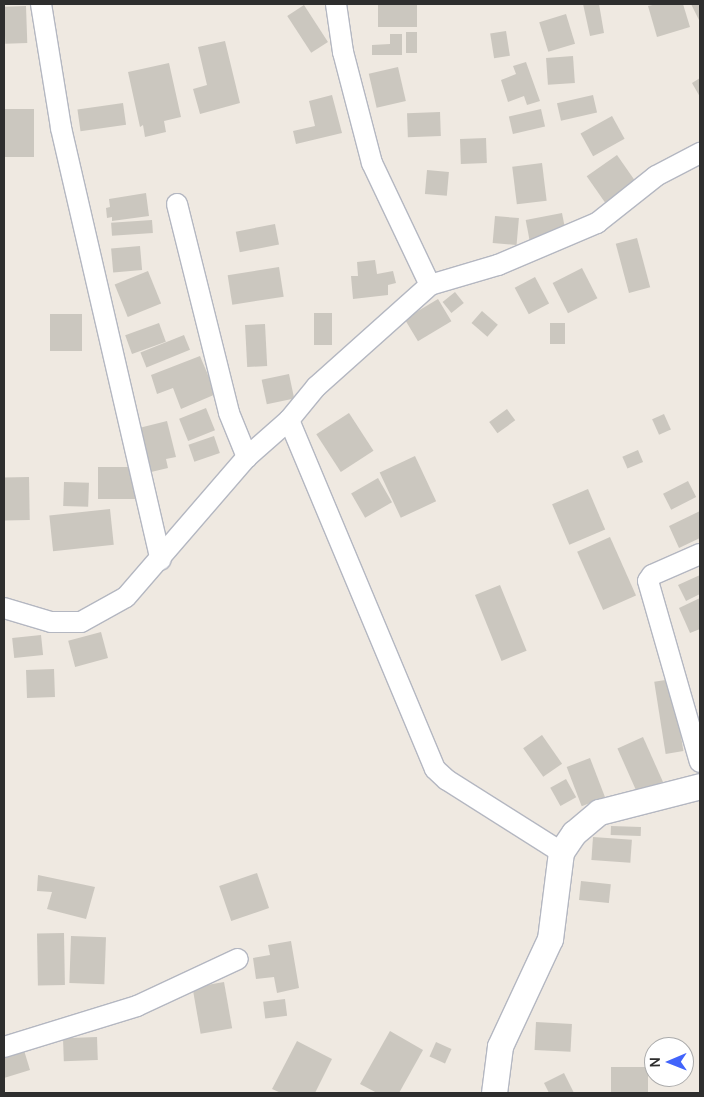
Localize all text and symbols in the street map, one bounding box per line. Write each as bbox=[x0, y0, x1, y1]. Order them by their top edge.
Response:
north arrow bbox=[644, 1037, 694, 1087]
text: N bbox=[645, 1057, 664, 1067]

